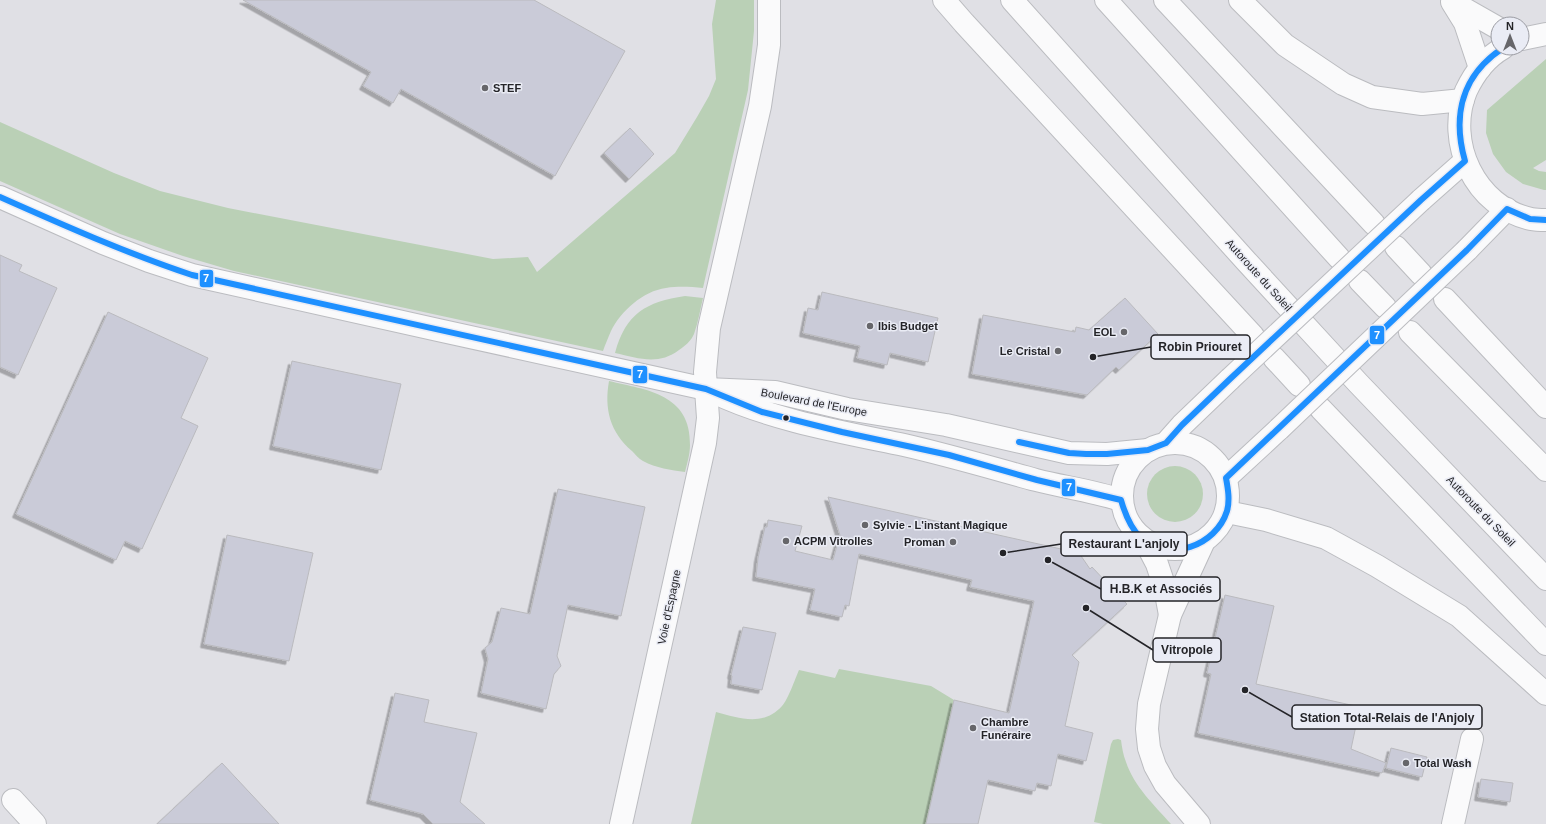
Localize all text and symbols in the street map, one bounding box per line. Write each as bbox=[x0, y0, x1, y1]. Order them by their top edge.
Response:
north arrow bbox=[1490, 16, 1530, 56]
text: N bbox=[1506, 20, 1514, 32]
place label: STEF bbox=[493, 82, 521, 94]
marker: STEF bbox=[480, 83, 490, 93]
street label: Autoroute du Soleil bbox=[1223, 236, 1295, 314]
line badge: 7 bbox=[199, 269, 214, 288]
text: 7 bbox=[203, 272, 209, 284]
place label: Ibis Budget bbox=[878, 320, 938, 332]
marker: Ibis Budget bbox=[865, 321, 875, 331]
line badge: 7 bbox=[1369, 325, 1385, 345]
place label: EOL bbox=[1093, 326, 1116, 338]
marker: EOL bbox=[1119, 327, 1129, 337]
text: 7 bbox=[1374, 329, 1380, 341]
callout: Robin Priouret bbox=[1151, 335, 1250, 359]
text: Robin Priouret bbox=[1158, 340, 1242, 354]
place label: Le Cristal bbox=[1000, 345, 1050, 357]
marker: Le Cristal bbox=[1053, 346, 1063, 356]
line badge: 7 bbox=[632, 365, 648, 384]
text: 7 bbox=[637, 368, 643, 380]
street label: Boulevard de l'Europe bbox=[760, 386, 868, 418]
unlabelled marker bbox=[781, 413, 791, 423]
street label: Autoroute du Soleil bbox=[1444, 473, 1518, 549]
line badge: 7 bbox=[1061, 478, 1076, 497]
text: 7 bbox=[1066, 481, 1072, 493]
place label: Sylvie - L'instant Magique bbox=[873, 519, 1008, 531]
marker: Sylvie - L'instant Magique bbox=[860, 520, 870, 530]
callout: Restaurant L'anjoly bbox=[1061, 532, 1187, 556]
place label: ACPM Vitrolles bbox=[794, 535, 873, 547]
marker: ACPM Vitrolles bbox=[781, 536, 791, 546]
place label: Proman bbox=[904, 536, 945, 548]
marker: Proman bbox=[948, 537, 958, 547]
text: Restaurant L'anjoly bbox=[1069, 537, 1180, 551]
street label: Voie d'Espagne bbox=[655, 569, 683, 645]
callout: H.B.K et Associés bbox=[1101, 577, 1220, 601]
text: H.B.K et Associés bbox=[1110, 582, 1212, 596]
callout: Vitropole bbox=[1153, 638, 1221, 662]
text: Vitropole bbox=[1161, 643, 1213, 657]
callout: Station Total-Relais de l'Anjoly bbox=[1292, 705, 1482, 729]
text: Station Total-Relais de l'Anjoly bbox=[1300, 711, 1475, 725]
place label: Chambre Funéraire bbox=[981, 716, 1031, 741]
marker: Chambre Funéraire bbox=[968, 723, 978, 733]
place label: Total Wash bbox=[1414, 757, 1472, 769]
marker: Total Wash bbox=[1401, 758, 1411, 768]

